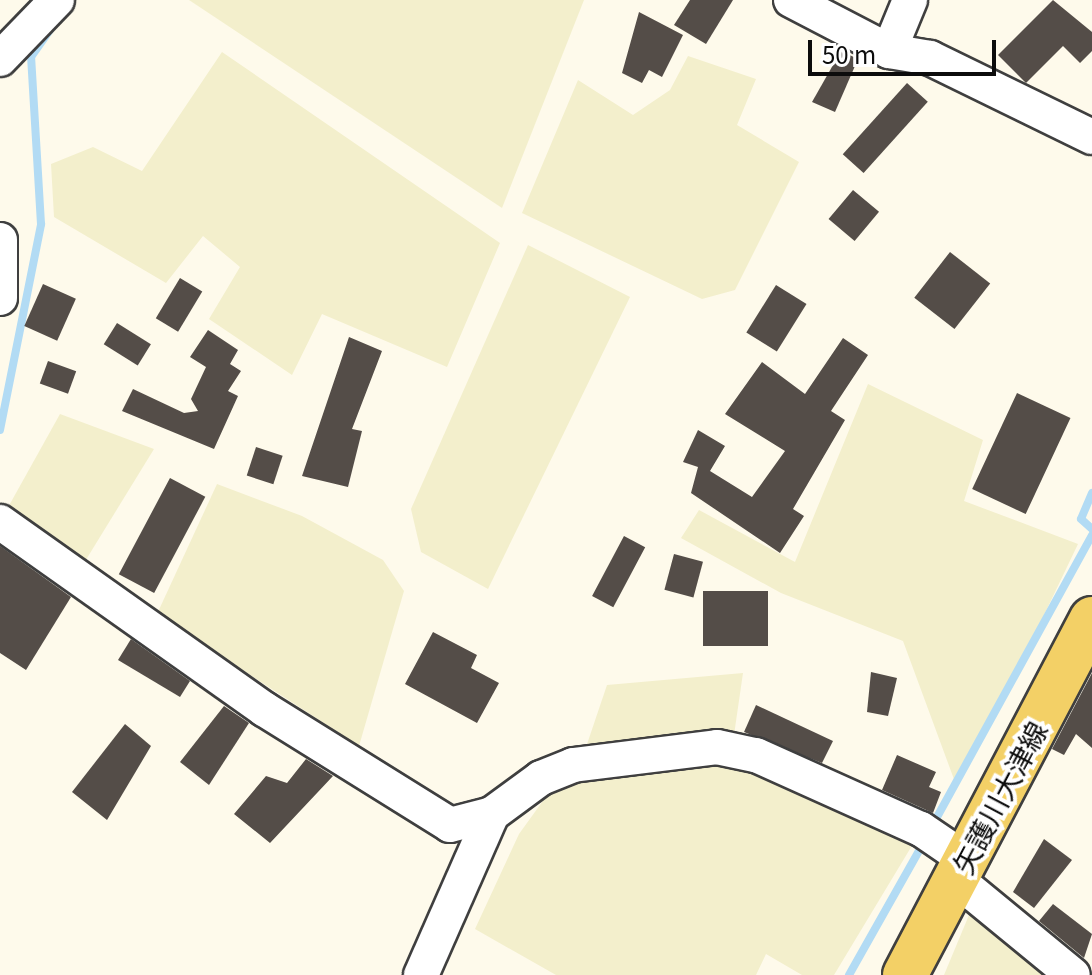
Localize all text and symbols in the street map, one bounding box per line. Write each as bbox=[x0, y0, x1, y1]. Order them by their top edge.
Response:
scale bar bbox=[812, 24, 1000, 74]
text: 50 m bbox=[822, 36, 876, 71]
street label: 矢護川大津線 bbox=[945, 715, 1053, 879]

